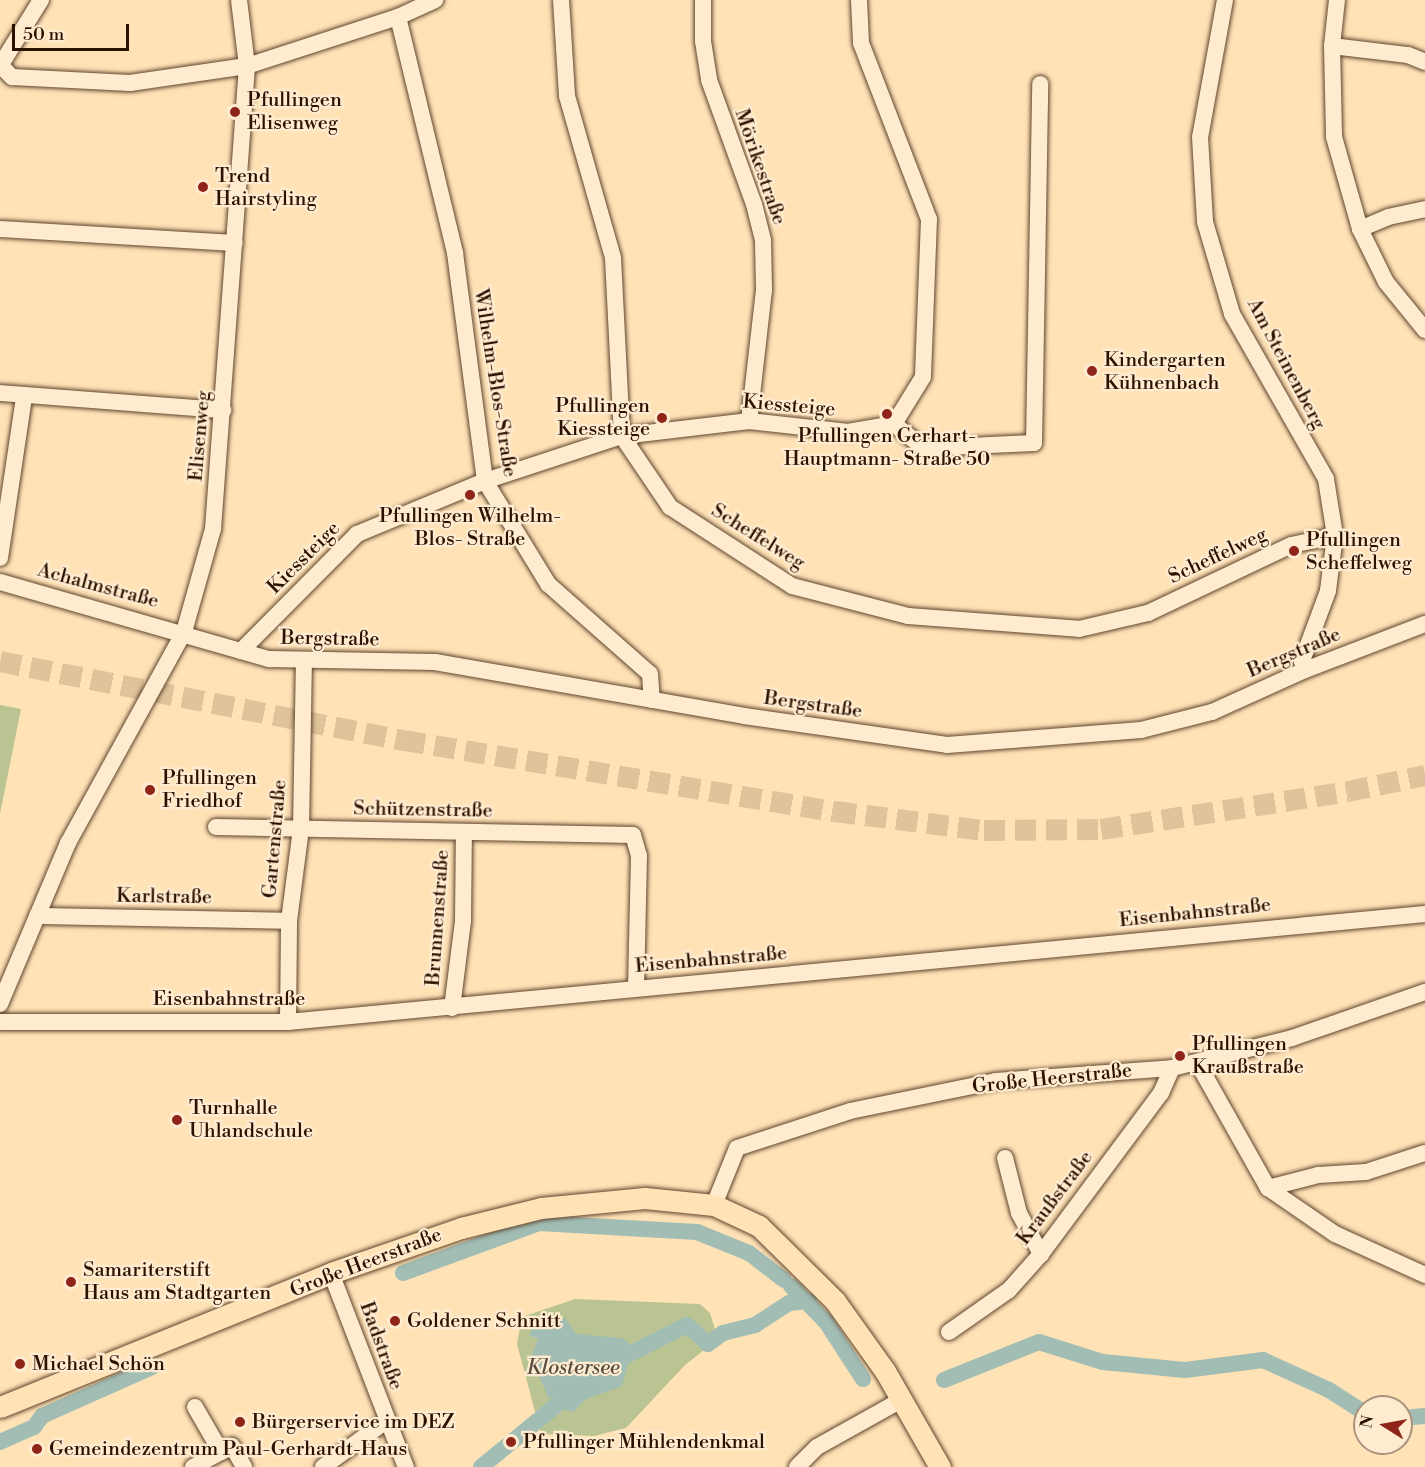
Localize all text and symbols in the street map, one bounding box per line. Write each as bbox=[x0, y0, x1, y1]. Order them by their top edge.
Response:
scale bar bbox=[15, 12, 132, 50]
text: 50 m bbox=[23, 23, 64, 46]
place label: Pfullingen Elisenweg bbox=[247, 88, 342, 135]
marker: Pfullingen Elisenweg bbox=[228, 105, 242, 119]
street label: Mörikestraße bbox=[729, 106, 791, 228]
place label: Trend Hairstyling bbox=[215, 164, 317, 211]
marker: Trend Hairstyling bbox=[196, 180, 210, 194]
street label: Wilhelm-Blos-Straße bbox=[468, 287, 522, 479]
street label: Am Steinenberg bbox=[1241, 294, 1331, 434]
place label: Kindergarten Kühnenbach bbox=[1104, 348, 1226, 395]
marker: Kindergarten Kühnenbach bbox=[1085, 364, 1099, 378]
street label: Elisenweg bbox=[184, 390, 216, 482]
street label: Kiessteige bbox=[742, 390, 836, 422]
place label: Pfullingen Kiessteige bbox=[555, 394, 650, 441]
marker: Pfullingen Gerhart- Hauptmann- Straße 50 bbox=[880, 407, 894, 421]
marker: Pfullingen Kiessteige bbox=[655, 411, 669, 425]
place label: Pfullingen Gerhart- Hauptmann- Straße 50 bbox=[784, 424, 990, 471]
marker: Pfullingen Wilhelm- Blos- Straße bbox=[463, 488, 477, 502]
street label: Scheffelweg bbox=[707, 499, 809, 575]
place label: Pfullingen Wilhelm- Blos- Straße bbox=[379, 504, 561, 551]
street label: Kiessteige bbox=[263, 517, 345, 599]
street label: Scheffelweg bbox=[1165, 523, 1271, 589]
place label: Pfullingen Scheffelweg bbox=[1306, 528, 1412, 575]
marker: Pfullingen Scheffelweg bbox=[1287, 544, 1301, 558]
street label: Achalmstraße bbox=[35, 558, 161, 614]
street label: Bergstraße bbox=[1244, 623, 1344, 683]
street label: Bergstraße bbox=[280, 626, 380, 652]
street label: Bergstraße bbox=[762, 686, 864, 724]
place label: Pfullingen Friedhof bbox=[162, 766, 257, 813]
street label: Gartenstraße bbox=[258, 779, 292, 899]
marker: Pfullingen Friedhof bbox=[143, 783, 157, 797]
street label: Schützenstraße bbox=[353, 797, 493, 823]
street label: Brunnenstraße bbox=[421, 849, 455, 987]
street label: Karlstraße bbox=[116, 884, 212, 910]
street label: Eisenbahnstraße bbox=[1118, 893, 1272, 933]
street label: Eisenbahnstraße bbox=[634, 941, 788, 979]
street label: Eisenbahnstraße bbox=[153, 987, 305, 1011]
place label: Pfullingen Kraußstraße bbox=[1192, 1032, 1304, 1079]
marker: Pfullingen Kraußstraße bbox=[1173, 1049, 1187, 1063]
street label: Große Heerstraße bbox=[971, 1059, 1133, 1099]
place label: Turnhalle Uhlandschule bbox=[189, 1096, 313, 1143]
marker: Turnhalle Uhlandschule bbox=[170, 1113, 184, 1127]
street label: Kraußstraße bbox=[1012, 1146, 1098, 1250]
street label: Große Heerstraße bbox=[287, 1223, 445, 1303]
place label: Samariterstift Haus am Stadtgarten bbox=[83, 1258, 271, 1305]
marker: Samariterstift Haus am Stadtgarten bbox=[64, 1275, 78, 1289]
street label: Badstraße bbox=[354, 1299, 408, 1393]
place label: Goldener Schnitt bbox=[407, 1309, 561, 1333]
marker: Goldener Schnitt bbox=[388, 1314, 402, 1328]
place label: Michael Schön bbox=[32, 1352, 165, 1376]
water label: Klostersee bbox=[526, 1355, 620, 1381]
marker: Michael Schön bbox=[13, 1357, 27, 1371]
north arrow bbox=[1353, 1395, 1413, 1455]
place label: Bürgerservice im DEZ bbox=[252, 1410, 455, 1434]
text: N bbox=[1356, 1414, 1378, 1430]
marker: Bürgerservice im DEZ bbox=[233, 1415, 247, 1429]
place label: Pfullinger Mühlendenkmal bbox=[523, 1430, 765, 1454]
marker: Pfullinger Mühlendenkmal bbox=[504, 1435, 518, 1449]
place label: Gemeindezentrum Paul-Gerhardt-Haus bbox=[49, 1437, 407, 1461]
marker: Gemeindezentrum Paul-Gerhardt-Haus bbox=[30, 1442, 44, 1456]

